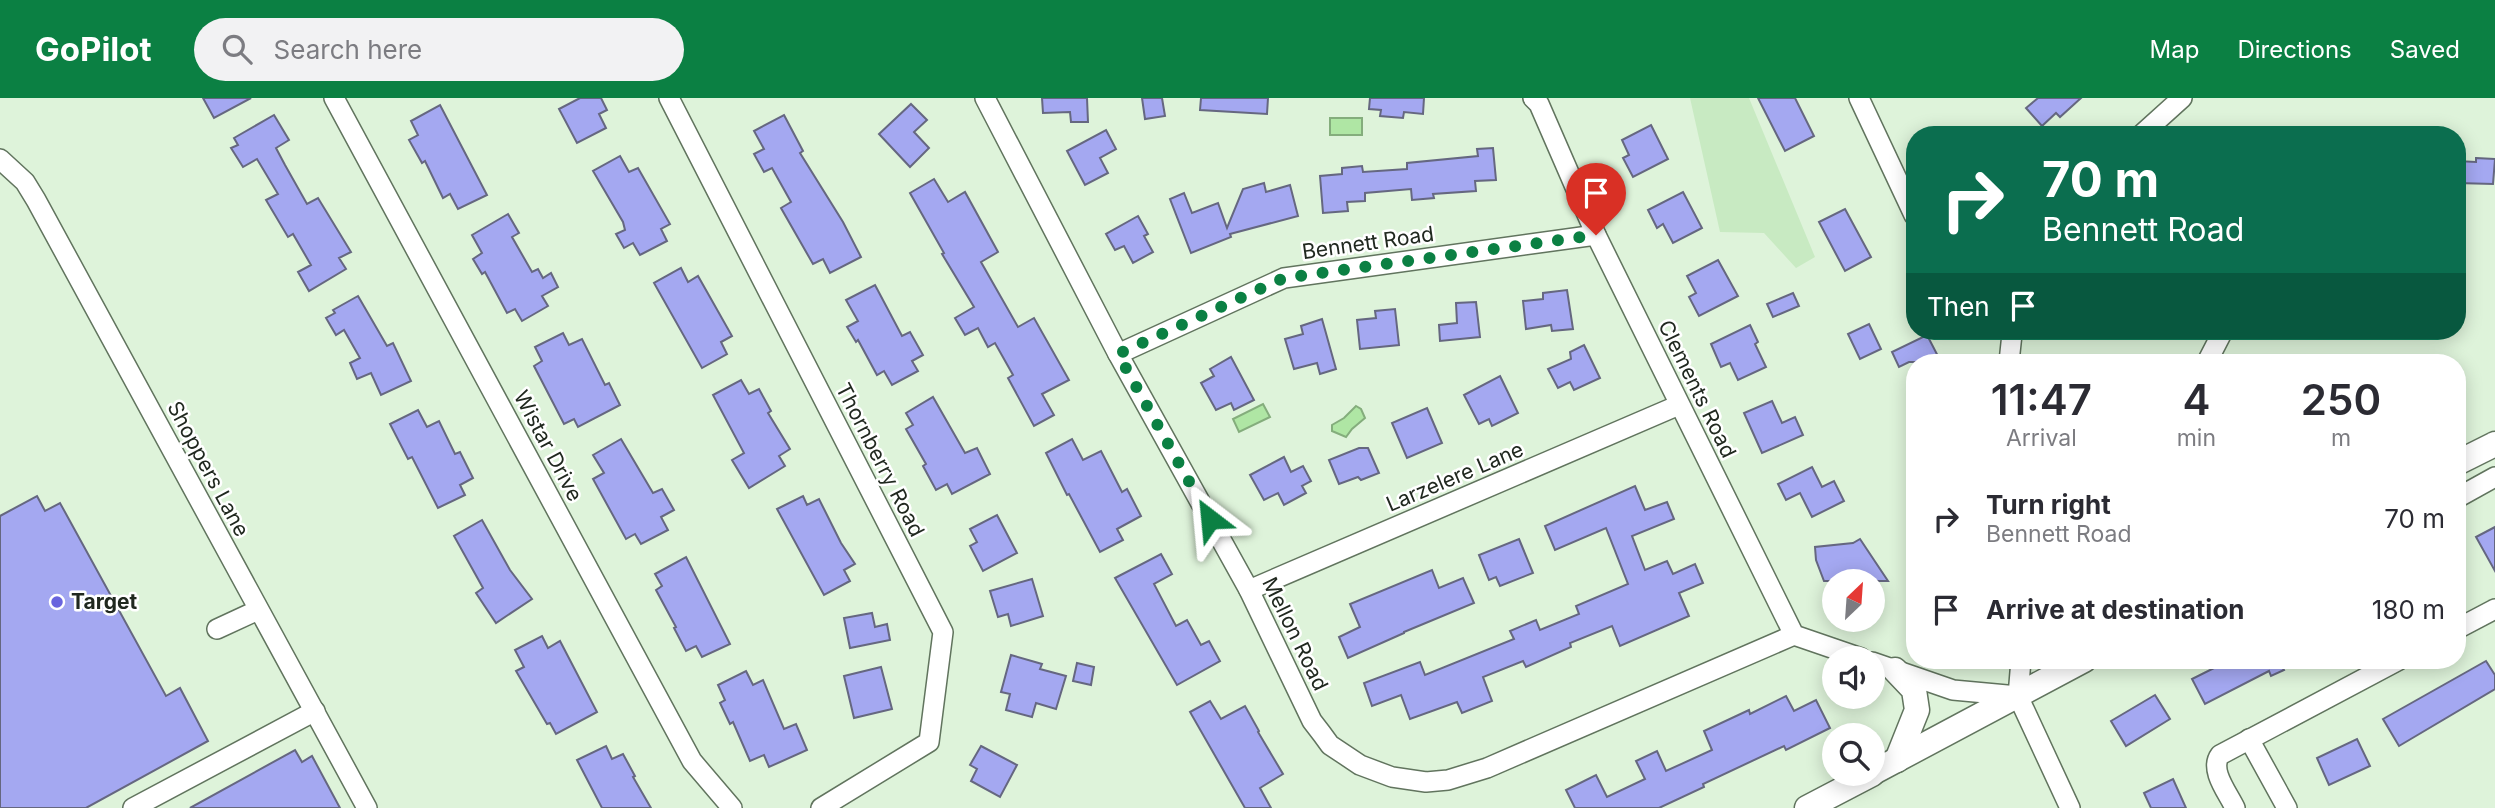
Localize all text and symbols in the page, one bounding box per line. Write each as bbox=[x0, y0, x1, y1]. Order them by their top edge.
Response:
search box bbox=[194, 18, 684, 81]
text: GoPilot bbox=[35, 29, 152, 69]
icon: search bbox=[218, 30, 256, 68]
text: Search here bbox=[274, 34, 422, 65]
text: Map bbox=[2150, 35, 2199, 64]
text: Directions bbox=[2237, 35, 2352, 64]
text: Saved bbox=[2390, 35, 2460, 64]
text: 70 m bbox=[2042, 150, 2159, 209]
icon: right bbox=[1927, 154, 2018, 245]
pin bbox=[1566, 163, 1626, 235]
icon: arrive bbox=[1577, 174, 1615, 212]
text: Bennett Road bbox=[2042, 210, 2244, 249]
street label: Bennett Road bbox=[1300, 221, 1435, 264]
icon: arrive bbox=[2004, 287, 2042, 325]
text: Then bbox=[1927, 291, 1990, 322]
street label: Clements Road bbox=[1653, 316, 1742, 462]
text: 11:47 bbox=[1991, 374, 2092, 425]
text: 4 bbox=[2182, 374, 2210, 425]
text: 250 bbox=[2301, 374, 2381, 425]
street label: Thornberry Road bbox=[831, 379, 930, 541]
street label: Wistar Drive bbox=[509, 386, 588, 505]
street label: Shoppers Lane bbox=[162, 397, 255, 541]
text: Arrival bbox=[2006, 424, 2077, 452]
text: min bbox=[2177, 424, 2216, 452]
text: m bbox=[2331, 424, 2351, 452]
street label: Larzelere Lane bbox=[1383, 436, 1527, 517]
position arrow bbox=[1173, 482, 1247, 556]
text: Turn right bbox=[1986, 489, 2111, 520]
icon: right bbox=[1927, 500, 1965, 538]
text: 70 m bbox=[2384, 503, 2445, 534]
text: Bennett Road bbox=[1986, 520, 2131, 548]
north arrow bbox=[1822, 569, 1885, 632]
map controls bbox=[1822, 569, 1885, 786]
street label: Mellon Road bbox=[1257, 573, 1334, 695]
place label: Target bbox=[71, 589, 137, 614]
icon: arrive bbox=[1927, 591, 1965, 629]
marker: Target bbox=[49, 594, 65, 610]
text: Arrive at destination bbox=[1986, 594, 2245, 625]
text: 180 m bbox=[2372, 594, 2445, 625]
button: sound bbox=[1822, 646, 1885, 709]
button: search bbox=[1822, 723, 1885, 786]

